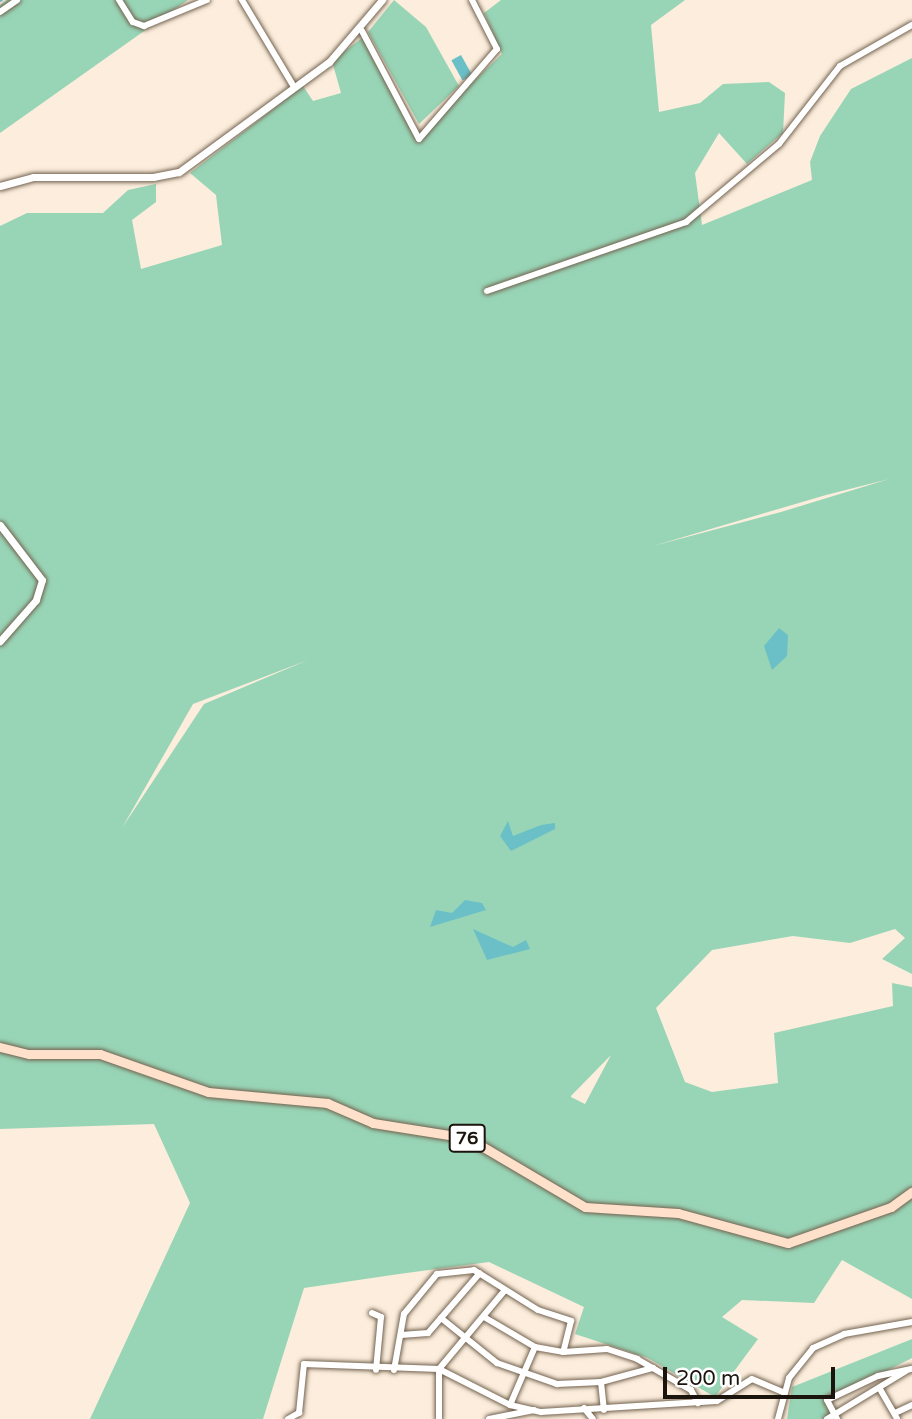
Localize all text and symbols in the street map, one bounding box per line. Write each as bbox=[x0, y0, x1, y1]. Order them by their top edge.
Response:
road number: 76 bbox=[448, 1124, 486, 1153]
scale bar bbox=[667, 1352, 838, 1396]
text: 200 m bbox=[676, 1366, 740, 1391]

